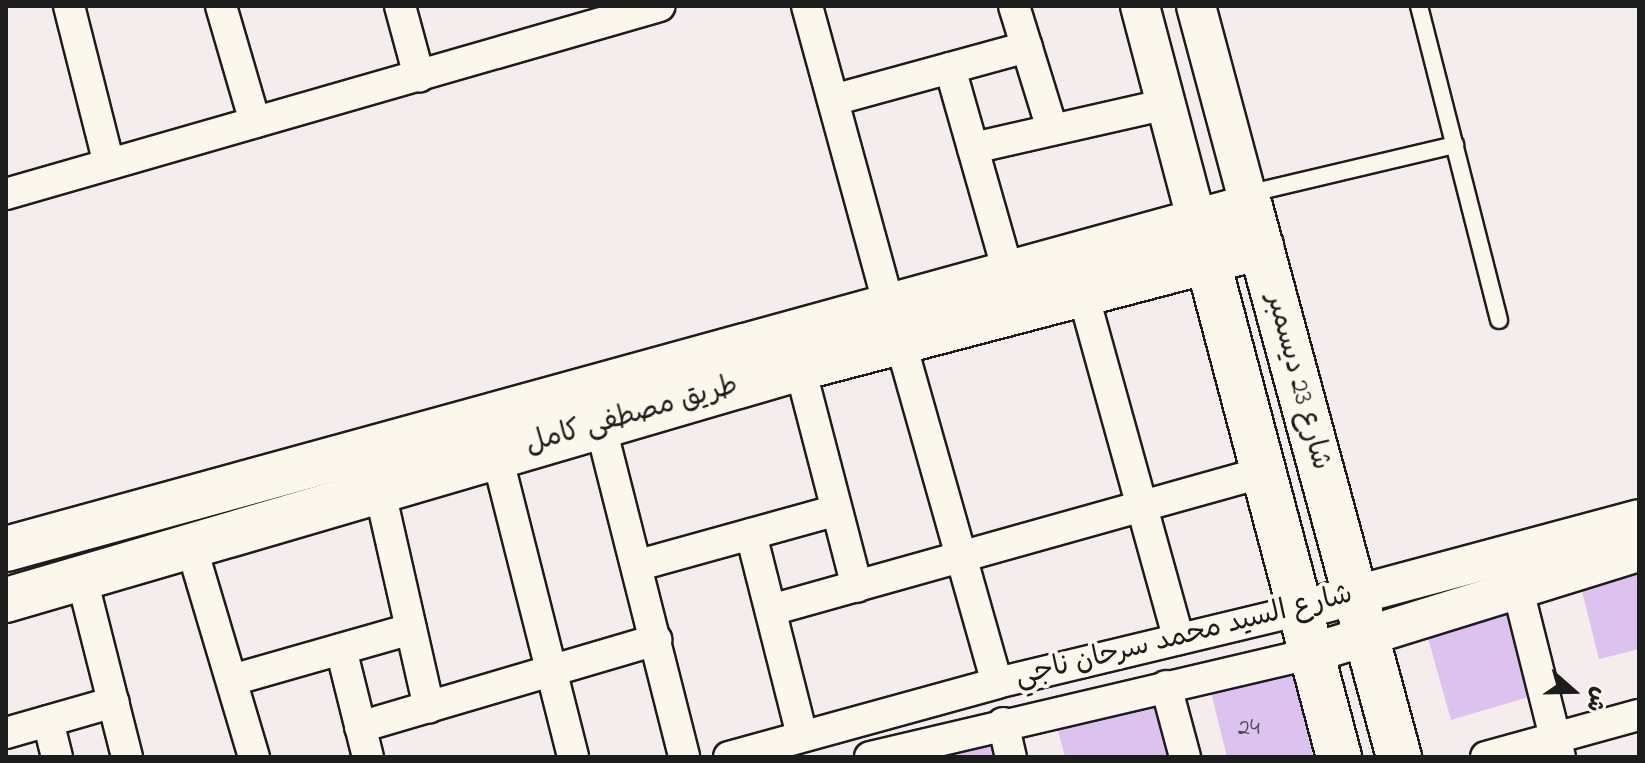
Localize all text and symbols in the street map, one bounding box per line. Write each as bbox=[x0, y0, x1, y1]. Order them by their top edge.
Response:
street label: شارع 23 ديسمبر bbox=[1257, 290, 1337, 474]
street label: طريق مصطفى كامل bbox=[522, 370, 742, 462]
street label: شارع السيد محمد سرحان ناجي bbox=[1012, 579, 1356, 695]
north arrow bbox=[1533, 651, 1613, 731]
text: ش bbox=[1576, 682, 1615, 716]
house number: 24 bbox=[1238, 715, 1260, 743]

